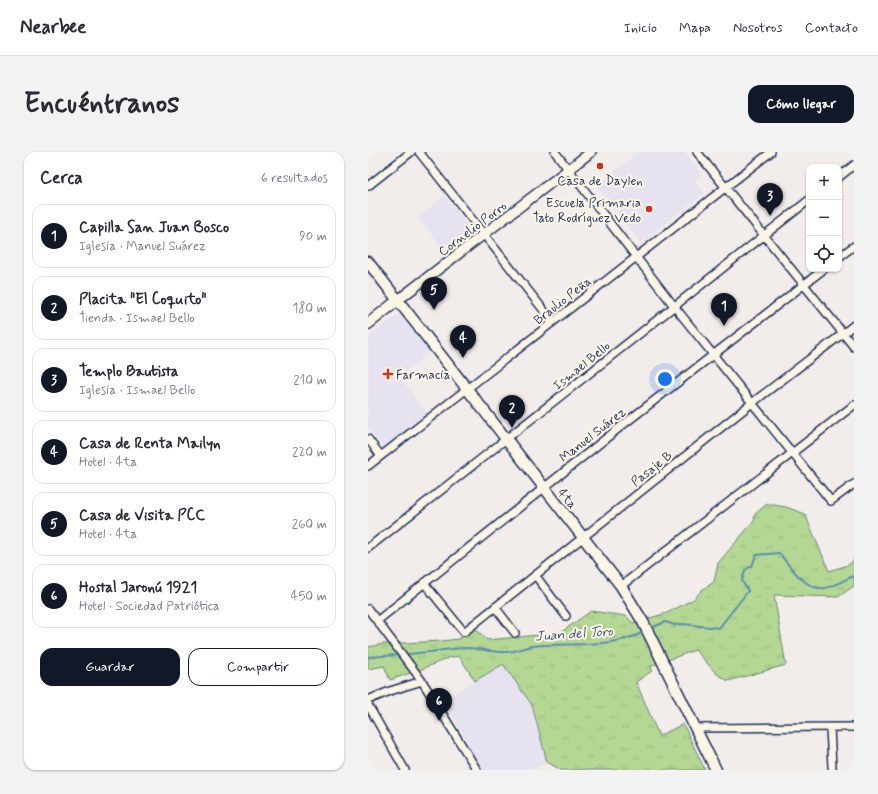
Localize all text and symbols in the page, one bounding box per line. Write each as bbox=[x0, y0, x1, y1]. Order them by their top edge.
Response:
text: Nearbee bbox=[20, 15, 86, 40]
text: Inicio bbox=[624, 19, 657, 37]
text: Mapa bbox=[679, 19, 711, 37]
text: Nosotros bbox=[733, 19, 783, 37]
text: Contacto bbox=[805, 19, 858, 37]
button: Cómo llegar bbox=[748, 85, 854, 123]
text: Encuéntranos bbox=[24, 86, 180, 123]
marker: Casa de Daylen bbox=[595, 161, 605, 171]
map controls bbox=[806, 164, 842, 272]
button: + bbox=[806, 164, 842, 200]
text: Cerca bbox=[40, 167, 83, 189]
text: 6 resultados bbox=[261, 170, 328, 187]
place label: Casa de Daylen bbox=[557, 173, 643, 190]
pin: 3 bbox=[757, 183, 783, 216]
place label: Escuela Primaria Tato Rodríguez Vedo bbox=[533, 195, 641, 227]
street label: Cornelio Porro bbox=[435, 198, 511, 260]
button: − bbox=[806, 200, 842, 236]
marker: Escuela Primaria Tato Rodríguez Vedo bbox=[644, 204, 654, 214]
text: Capilla San Juan Bosco bbox=[79, 218, 229, 238]
text: 1 bbox=[51, 228, 57, 245]
text: 90 m bbox=[299, 228, 327, 245]
button: locate bbox=[806, 236, 842, 272]
text: Iglesia · Manuel Suárez bbox=[79, 238, 206, 255]
street label: Braulio Peña bbox=[531, 273, 595, 329]
pin: 5 bbox=[421, 277, 447, 310]
text: Placita "El Coquito" bbox=[79, 290, 206, 310]
pin: 1 bbox=[711, 293, 737, 326]
text: 2 bbox=[51, 300, 57, 317]
text: 180 m bbox=[292, 300, 327, 317]
text: Tienda · Ismael Bello bbox=[79, 310, 195, 327]
pin: 4 bbox=[450, 325, 476, 358]
street label: Ismael Bello bbox=[550, 338, 614, 394]
text: Templo Bautista bbox=[79, 362, 179, 382]
place label: Farmacia bbox=[396, 367, 451, 384]
marker: Farmacia bbox=[383, 369, 393, 379]
your location bbox=[655, 369, 675, 389]
text: 3 bbox=[51, 372, 57, 389]
text: 210 m bbox=[293, 372, 327, 389]
text: Iglesia · Ismael Bello bbox=[79, 382, 195, 399]
pin: 2 bbox=[499, 395, 525, 428]
street label: Manuel Suárez bbox=[556, 404, 630, 466]
text: Casa de Renta Mailyn bbox=[79, 434, 221, 454]
text: 4 bbox=[50, 444, 58, 461]
text: 220 m bbox=[292, 444, 327, 461]
street label: Pasaje B bbox=[628, 448, 676, 491]
text: Hotel · 4ta bbox=[79, 454, 137, 471]
street label: 4ta bbox=[553, 485, 580, 513]
text: Casa de Visita PCC bbox=[79, 506, 205, 526]
text: 5 bbox=[50, 516, 58, 533]
text: 260 m bbox=[292, 516, 327, 533]
text: Hotel · 4ta bbox=[79, 526, 137, 543]
text: Hostal Jaronú 1921 bbox=[79, 578, 197, 598]
text: 6 bbox=[51, 588, 57, 605]
text: 450 m bbox=[291, 588, 327, 605]
text: Hotel · Sociedad Patriótica bbox=[79, 598, 220, 615]
water label: Juan del Toro bbox=[535, 622, 614, 646]
button: Guardar bbox=[40, 648, 180, 686]
button: Compartir bbox=[188, 648, 328, 686]
pin: 6 bbox=[426, 688, 452, 721]

